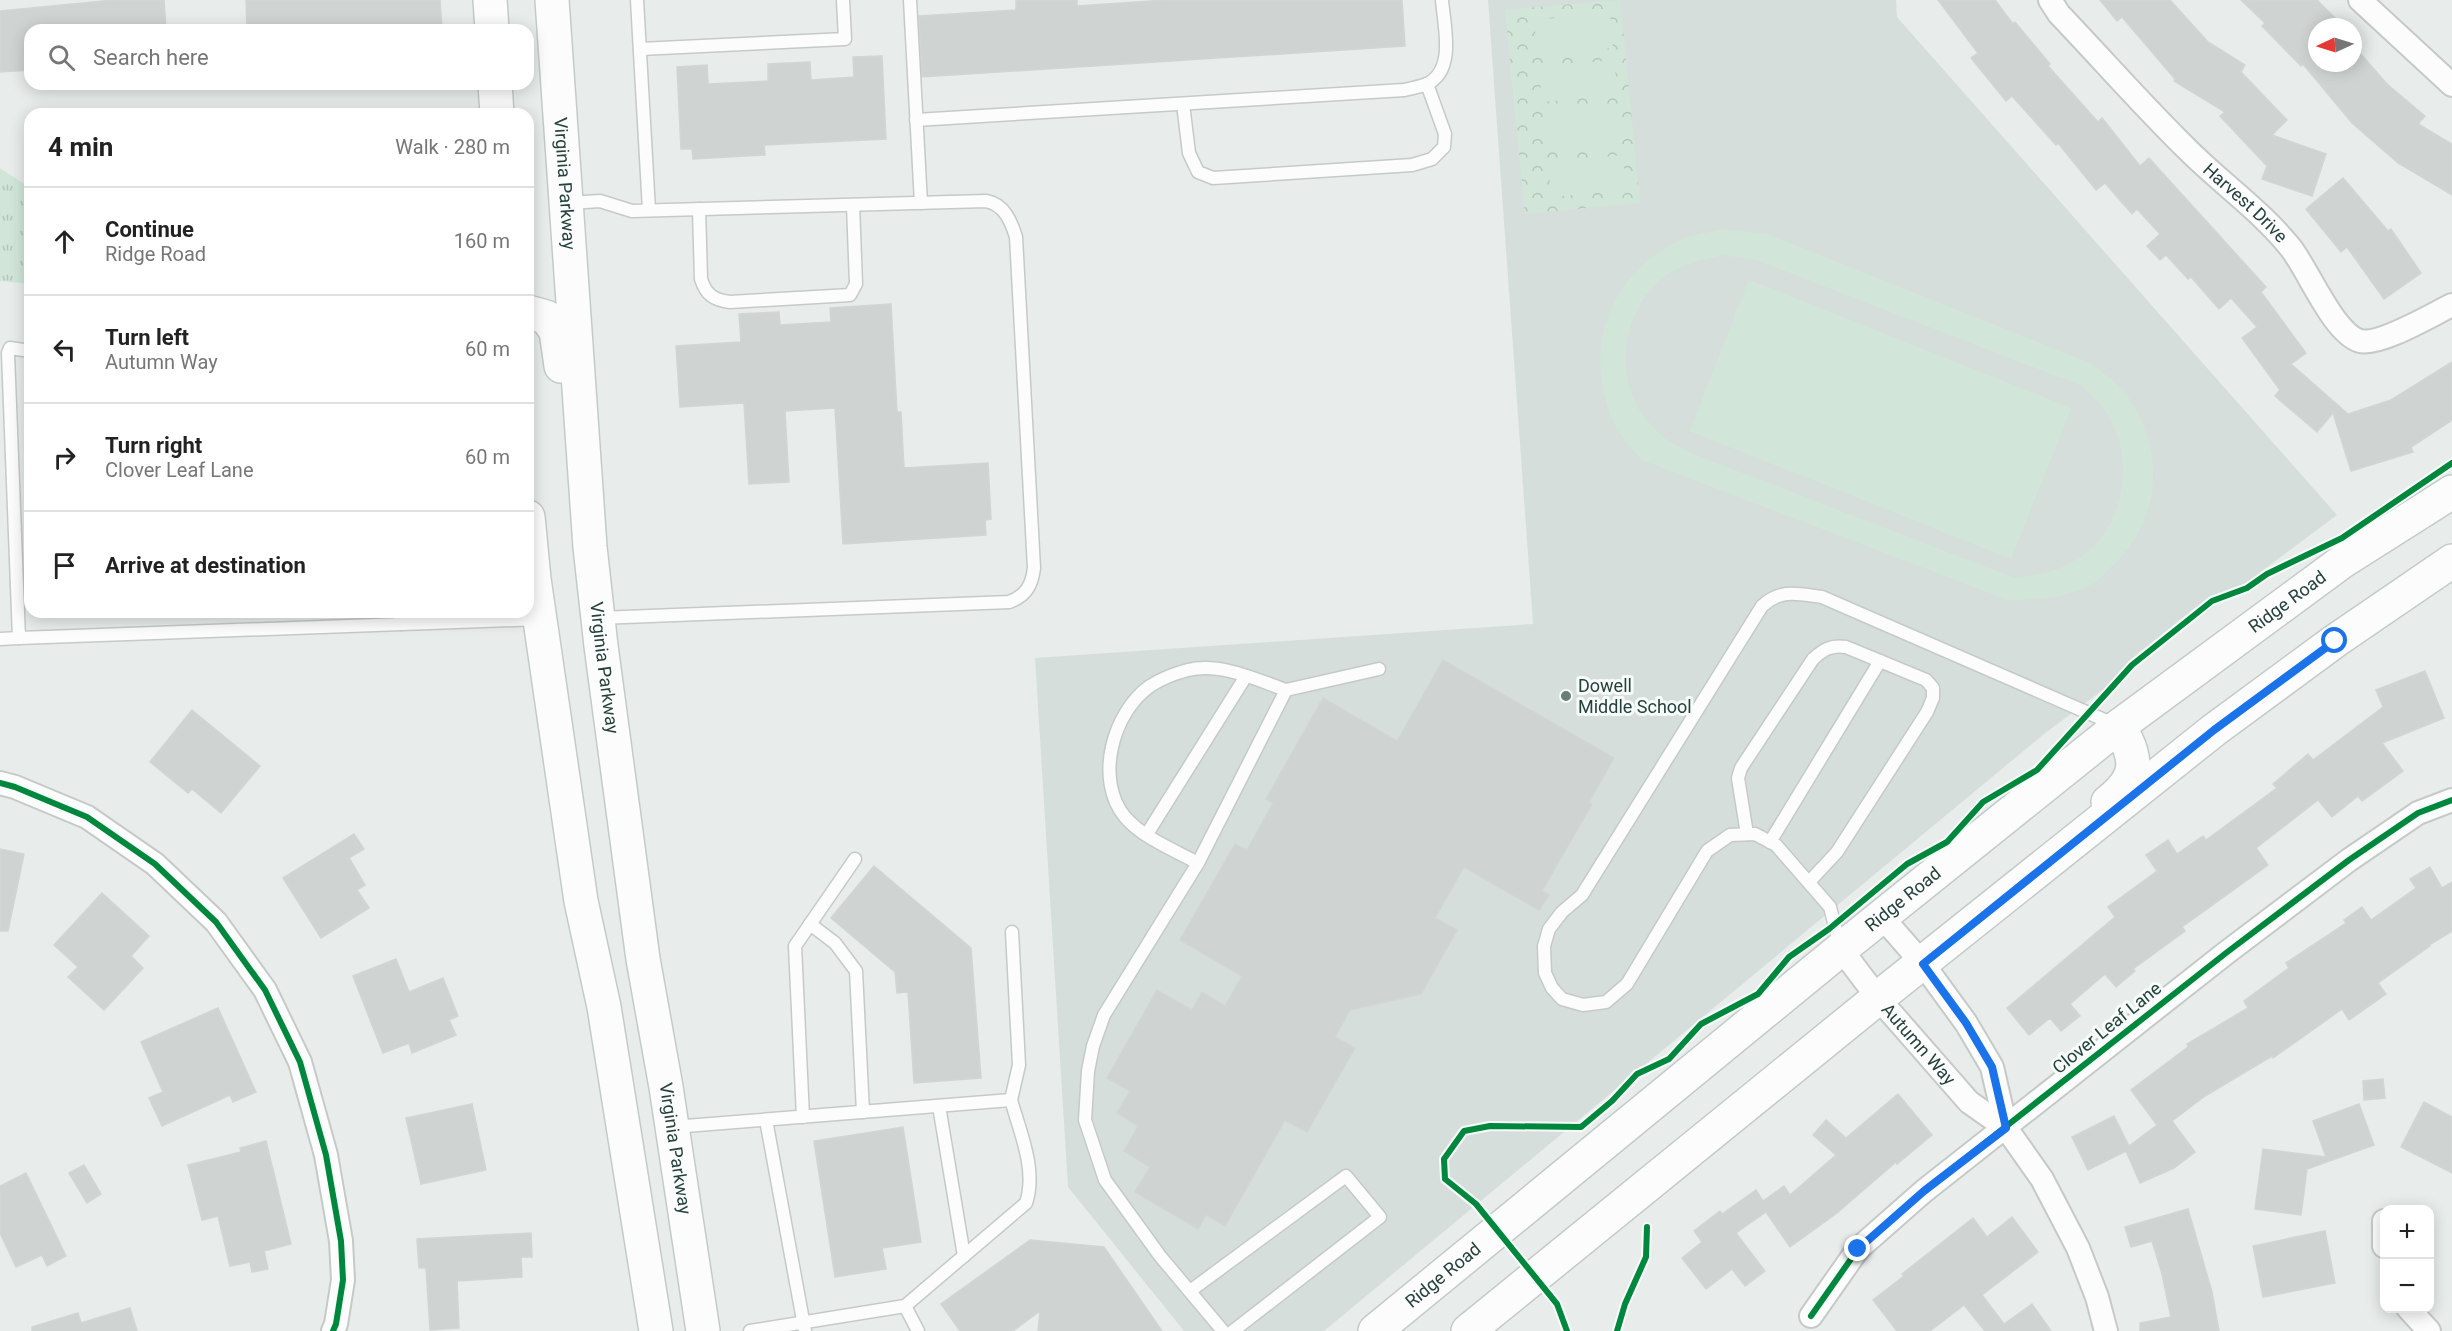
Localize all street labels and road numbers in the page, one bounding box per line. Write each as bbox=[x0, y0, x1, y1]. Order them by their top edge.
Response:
street label: Virginia Parkway bbox=[550, 116, 580, 251]
street label: Harvest Drive bbox=[2199, 159, 2292, 246]
street label: Ridge Road bbox=[2244, 566, 2330, 637]
street label: Virginia Parkway bbox=[586, 601, 624, 736]
street label: Ridge Road bbox=[1861, 862, 1945, 936]
street label: Clover Leaf Lane bbox=[2048, 977, 2165, 1078]
street label: Autumn Way bbox=[1878, 999, 1961, 1090]
street label: Virginia Parkway bbox=[655, 1081, 696, 1216]
street label: Ridge Road bbox=[1401, 1238, 1485, 1312]

